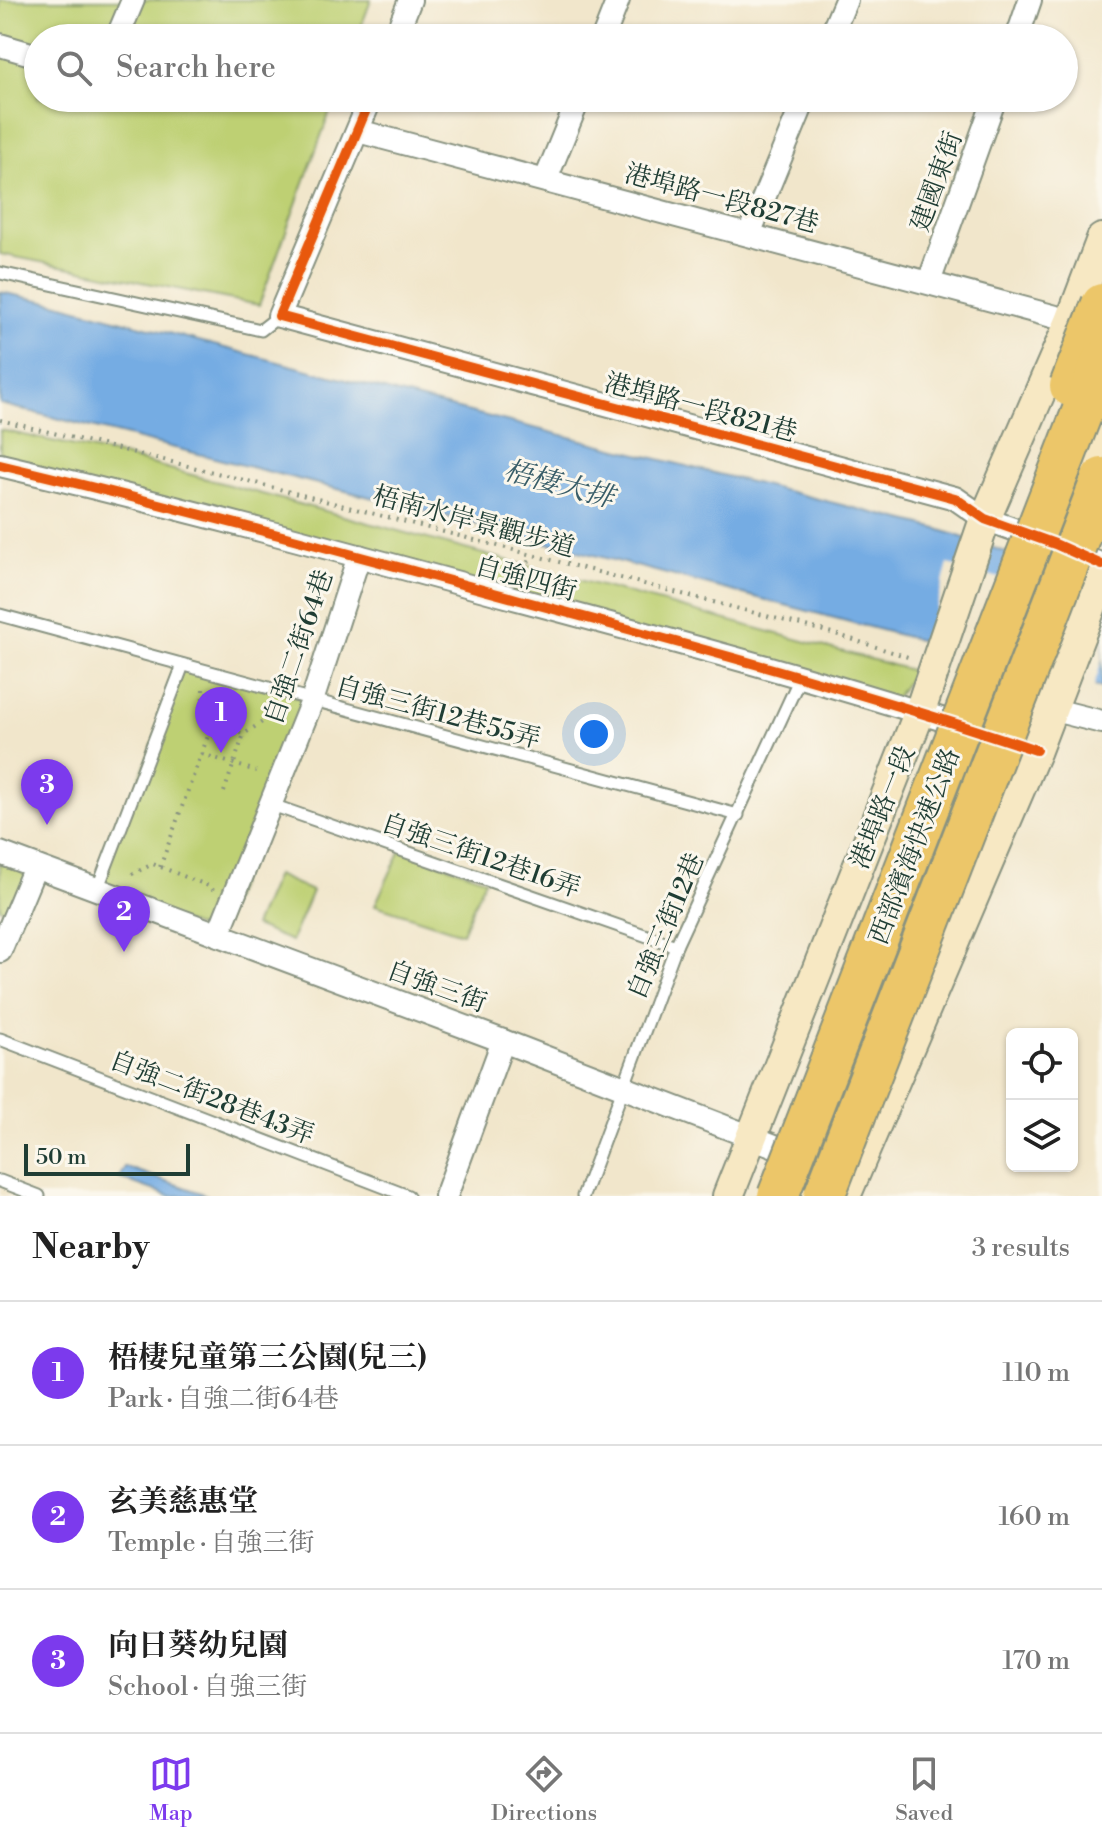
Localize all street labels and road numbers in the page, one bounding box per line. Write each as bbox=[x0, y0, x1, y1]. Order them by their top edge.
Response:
street label: 建國東街 bbox=[904, 127, 970, 236]
street label: 港埠路一段827巷 bbox=[621, 158, 822, 240]
street label: 港埠路一段821巷 bbox=[601, 367, 801, 449]
street label: 梧南水岸景觀步道 bbox=[369, 480, 578, 564]
street label: 自強四街 bbox=[471, 550, 580, 608]
street label: 自強二街64巷 bbox=[257, 566, 340, 729]
street label: 自強三街12巷55弄 bbox=[332, 670, 544, 756]
street label: 港埠路一段 bbox=[844, 741, 922, 874]
street label: 西部濱海快速公路 bbox=[863, 744, 967, 949]
street label: 自強三街12巷16弄 bbox=[377, 807, 584, 905]
street label: 自強三街12巷 bbox=[621, 848, 711, 1005]
street label: 自強三街 bbox=[382, 954, 491, 1020]
street label: 自強二街28巷43弄 bbox=[105, 1044, 318, 1152]

